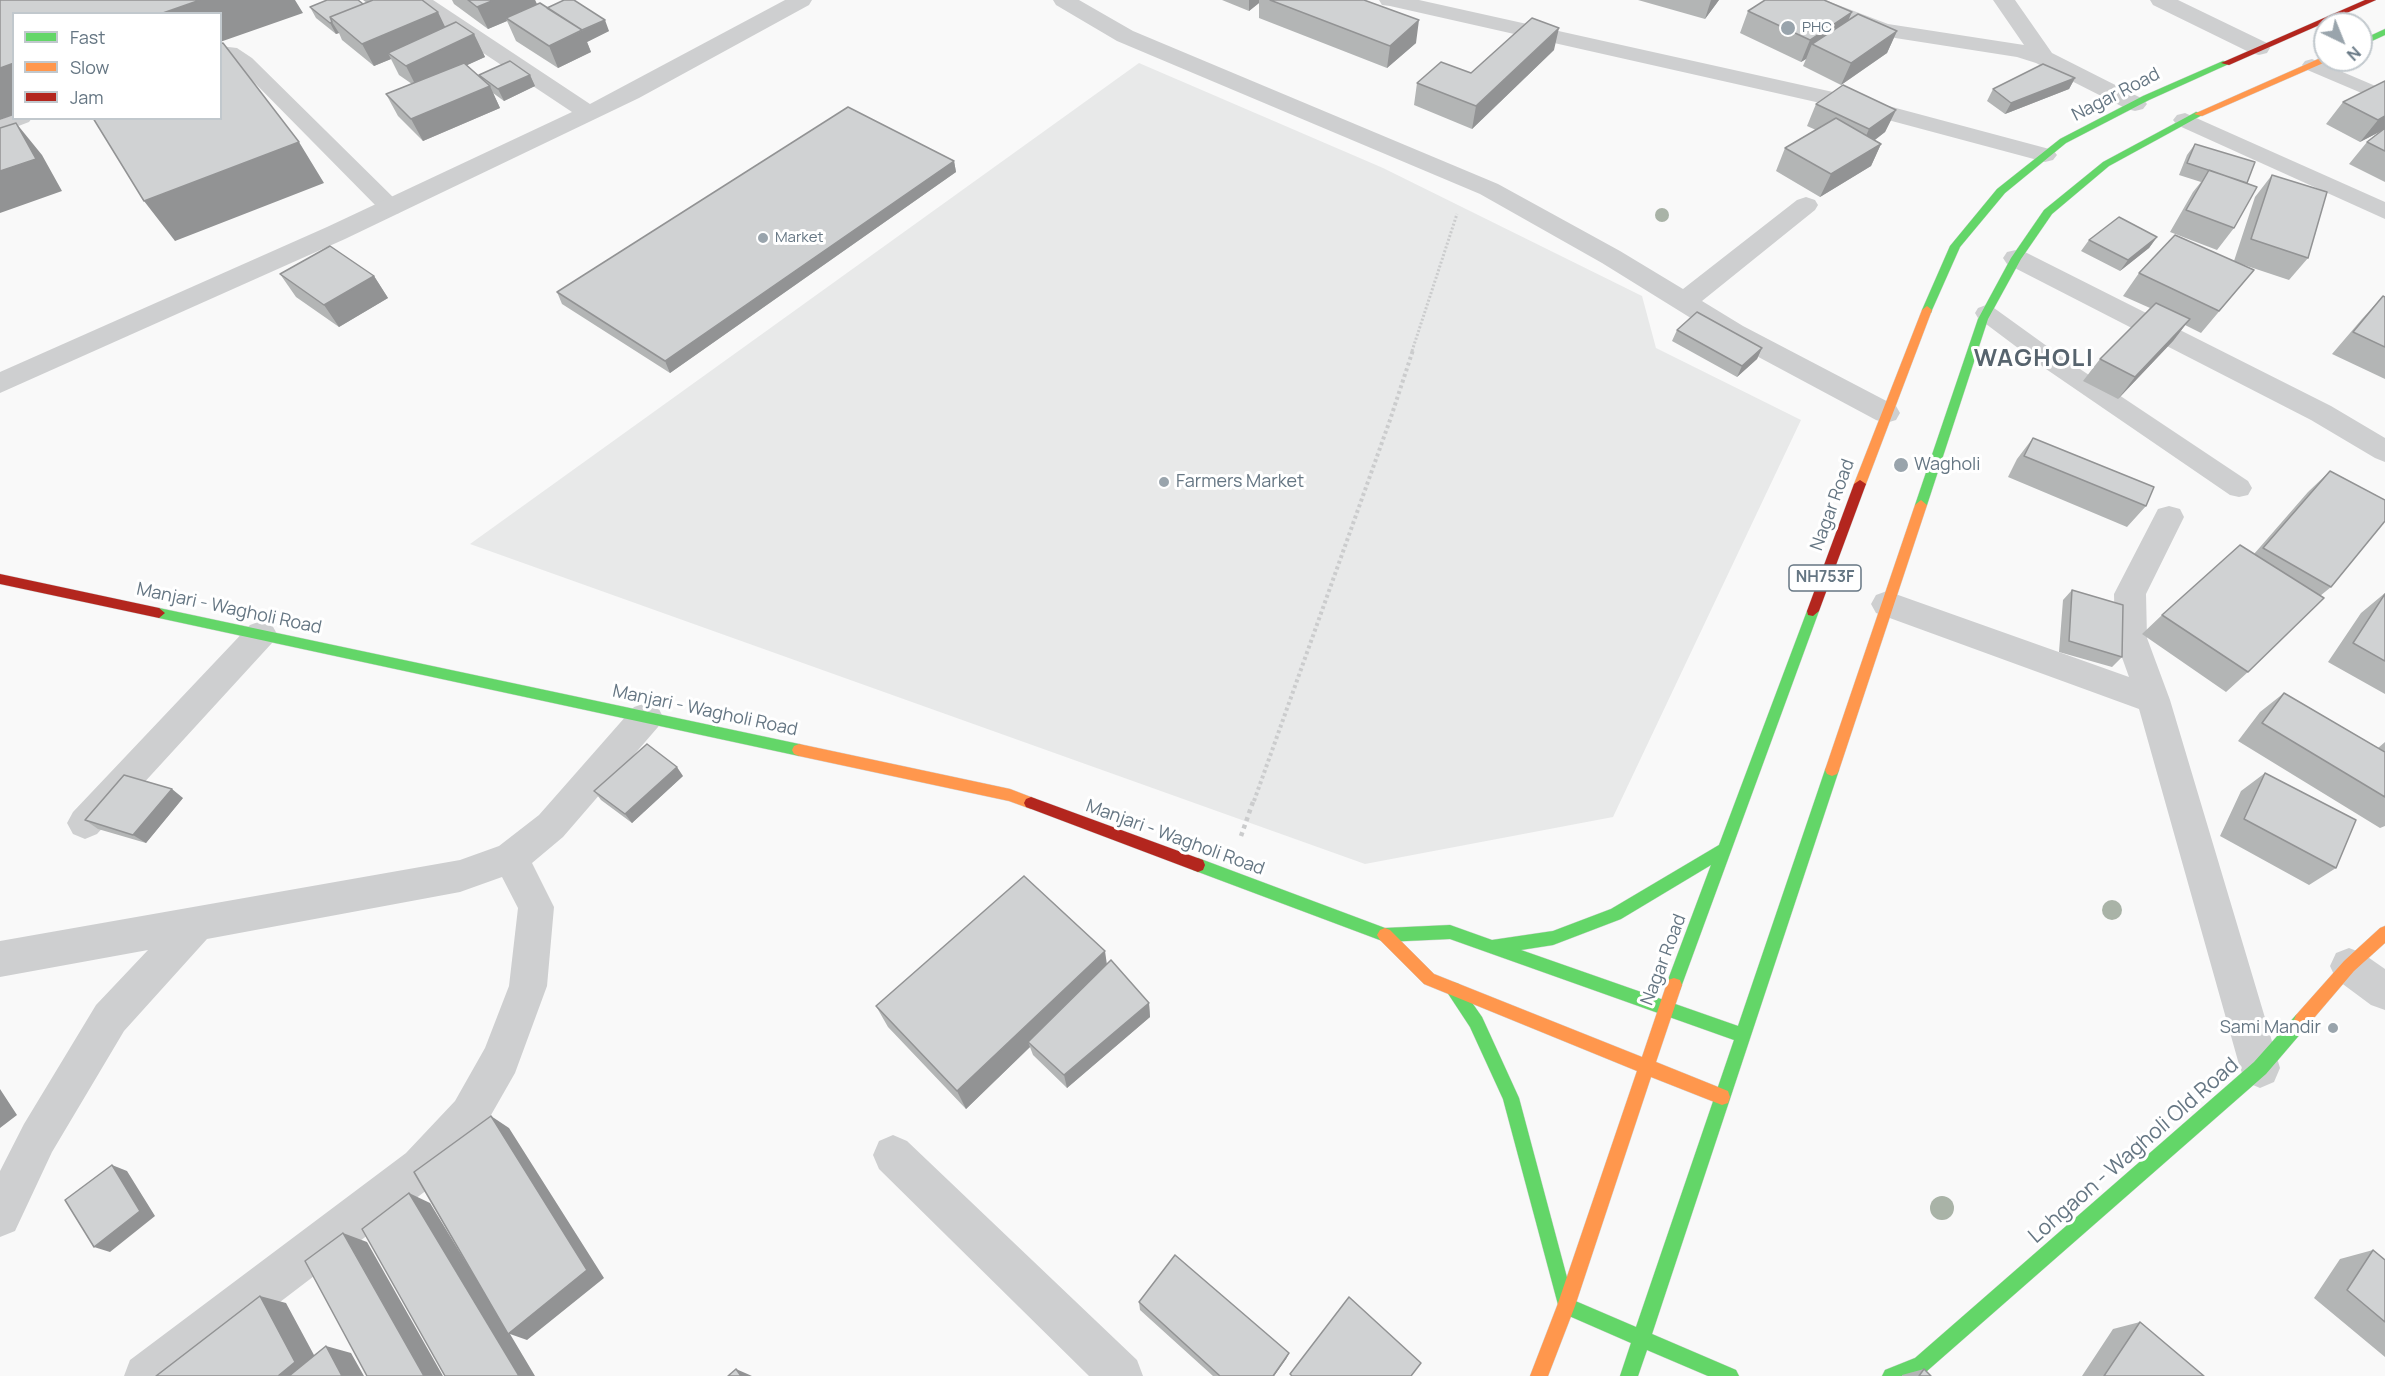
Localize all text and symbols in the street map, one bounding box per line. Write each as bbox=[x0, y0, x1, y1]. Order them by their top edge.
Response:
legend bbox=[12, 12, 222, 120]
north arrow bbox=[2313, 12, 2373, 72]
marker: PHC bbox=[1779, 19, 1797, 37]
place label: PHC bbox=[1802, 19, 1832, 37]
text: Fast bbox=[70, 25, 105, 49]
text: N bbox=[2342, 42, 2366, 66]
text: Slow bbox=[70, 55, 109, 79]
street label: Nagar Road bbox=[2068, 64, 2164, 126]
text: Jam bbox=[70, 85, 104, 109]
place label: Market bbox=[775, 229, 823, 247]
marker: Market bbox=[756, 231, 770, 245]
district label: WAGHOLI bbox=[1974, 345, 2094, 373]
place label: Wagholi bbox=[1914, 454, 1980, 476]
street label: Nagar Road bbox=[1806, 456, 1860, 554]
marker: Wagholi bbox=[1892, 456, 1910, 474]
place label: Farmers Market bbox=[1176, 471, 1304, 493]
marker: Farmers Market bbox=[1157, 475, 1171, 489]
road number: NH753F bbox=[1789, 565, 1861, 591]
street label: Manjari - Wagholi Road bbox=[135, 579, 323, 639]
street label: Manjari - Wagholi Road bbox=[611, 681, 799, 741]
street label: Manjari - Wagholi Road bbox=[1083, 796, 1267, 880]
street label: Nagar Road bbox=[1637, 911, 1691, 1009]
place label: Sami Mandir bbox=[2220, 1017, 2321, 1039]
marker: Sami Mandir bbox=[2326, 1021, 2340, 1035]
street label: Lohgaon - Wagholi Old Road bbox=[2024, 1053, 2244, 1249]

